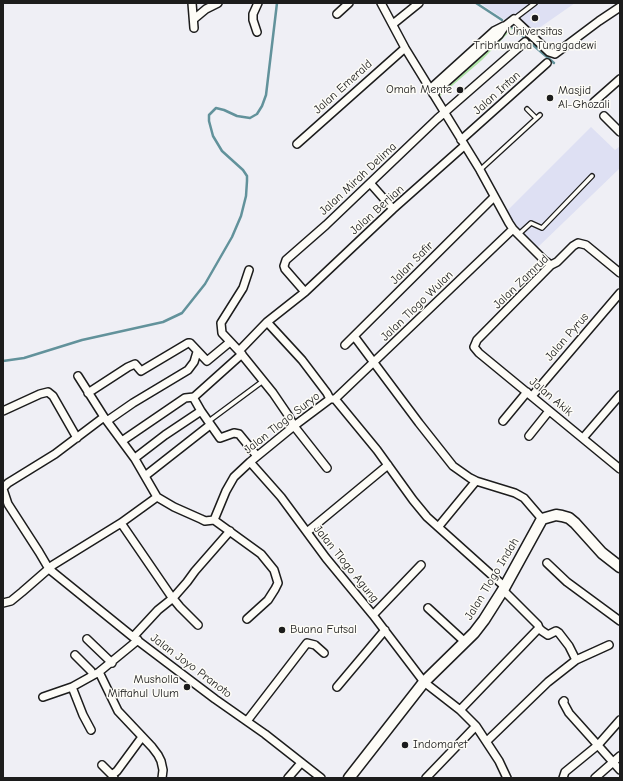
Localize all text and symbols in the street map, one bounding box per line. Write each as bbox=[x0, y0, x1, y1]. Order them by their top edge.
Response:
marker: Universitas Tribhuwana Tunggadewi bbox=[530, 13, 540, 23]
place label: Universitas Tribhuwana Tunggadewi bbox=[474, 25, 596, 53]
street label: Jalan Emerald bbox=[311, 57, 375, 117]
street label: Jalan Intan bbox=[470, 68, 524, 118]
place label: Omah Mente bbox=[386, 83, 452, 97]
place label: Masjid Al-Ghozali bbox=[558, 84, 610, 112]
marker: Omah Mente bbox=[455, 85, 465, 95]
marker: Masjid Al-Ghozali bbox=[545, 93, 555, 103]
street label: Jalan Mirah Delima bbox=[316, 140, 400, 218]
street label: Jalan Berlian bbox=[347, 182, 407, 238]
street label: Jalan Safir bbox=[388, 239, 436, 287]
street label: Jalan Zamrud bbox=[490, 252, 552, 312]
street label: Jalan Tlogo Wulan bbox=[378, 268, 456, 344]
street label: Jalan Pyrus bbox=[542, 310, 592, 364]
street label: Jalan Akik bbox=[526, 375, 576, 419]
street label: Jalan Tlogo Suryo bbox=[241, 389, 323, 457]
street label: Jalan Tlogo Agung bbox=[310, 522, 382, 606]
street label: Jalan Tlogo Indah bbox=[462, 535, 522, 623]
place label: Buana Futsal bbox=[290, 623, 357, 637]
marker: Buana Futsal bbox=[277, 625, 287, 635]
street label: Jalan Joyo Pranoto bbox=[147, 631, 235, 701]
place label: Musholla Miftahul Ulum bbox=[107, 673, 179, 701]
marker: Musholla Miftahul Ulum bbox=[182, 682, 192, 692]
place label: Indomaret bbox=[413, 738, 467, 752]
marker: Indomaret bbox=[400, 740, 410, 750]

